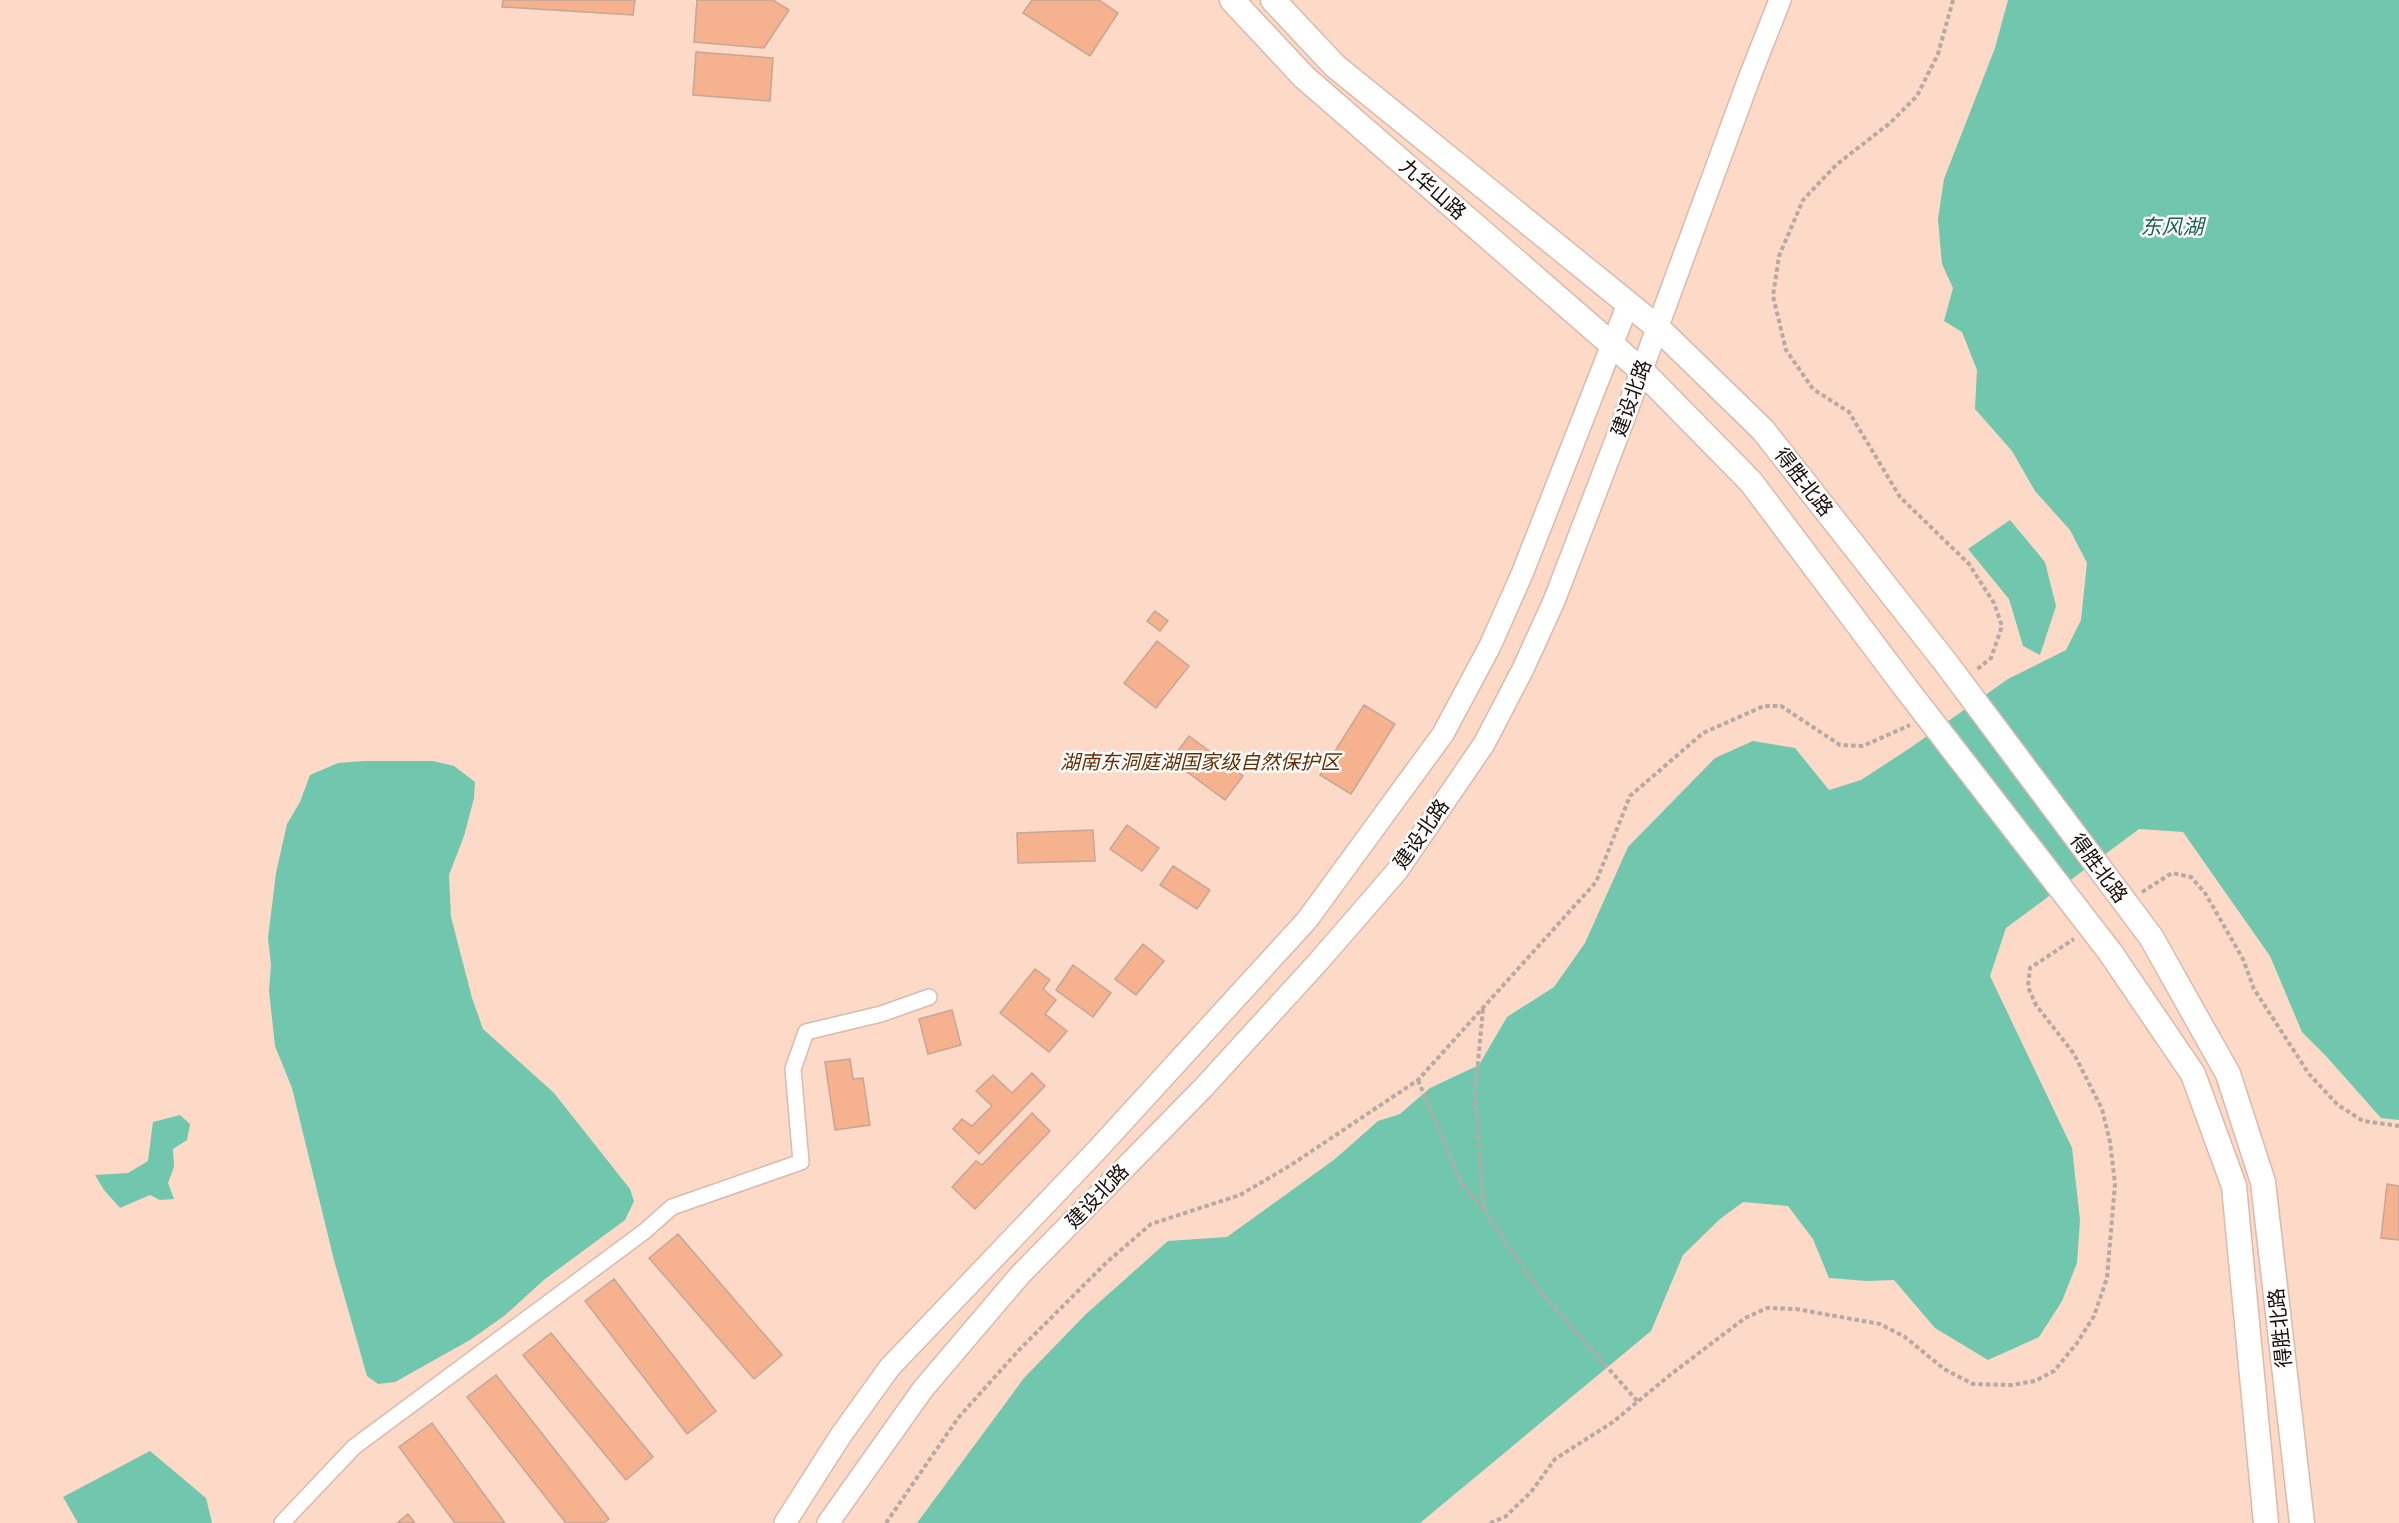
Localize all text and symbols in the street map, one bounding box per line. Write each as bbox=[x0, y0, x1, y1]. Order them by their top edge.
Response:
street label: 九华山路 bbox=[1395, 154, 1471, 224]
water label: 东风湖 bbox=[2141, 214, 2206, 240]
street label: 建设北路 bbox=[1606, 356, 1656, 440]
street label: 得胜北路 bbox=[1770, 443, 1838, 521]
park label: 湖南东洞庭湖国家级自然保护区 bbox=[1060, 750, 1343, 774]
street label: 建设北路 bbox=[1388, 794, 1454, 874]
street label: 得胜北路 bbox=[2065, 829, 2133, 907]
street label: 建设北路 bbox=[1061, 1159, 1133, 1233]
street label: 得胜北路 bbox=[2264, 1287, 2296, 1369]

